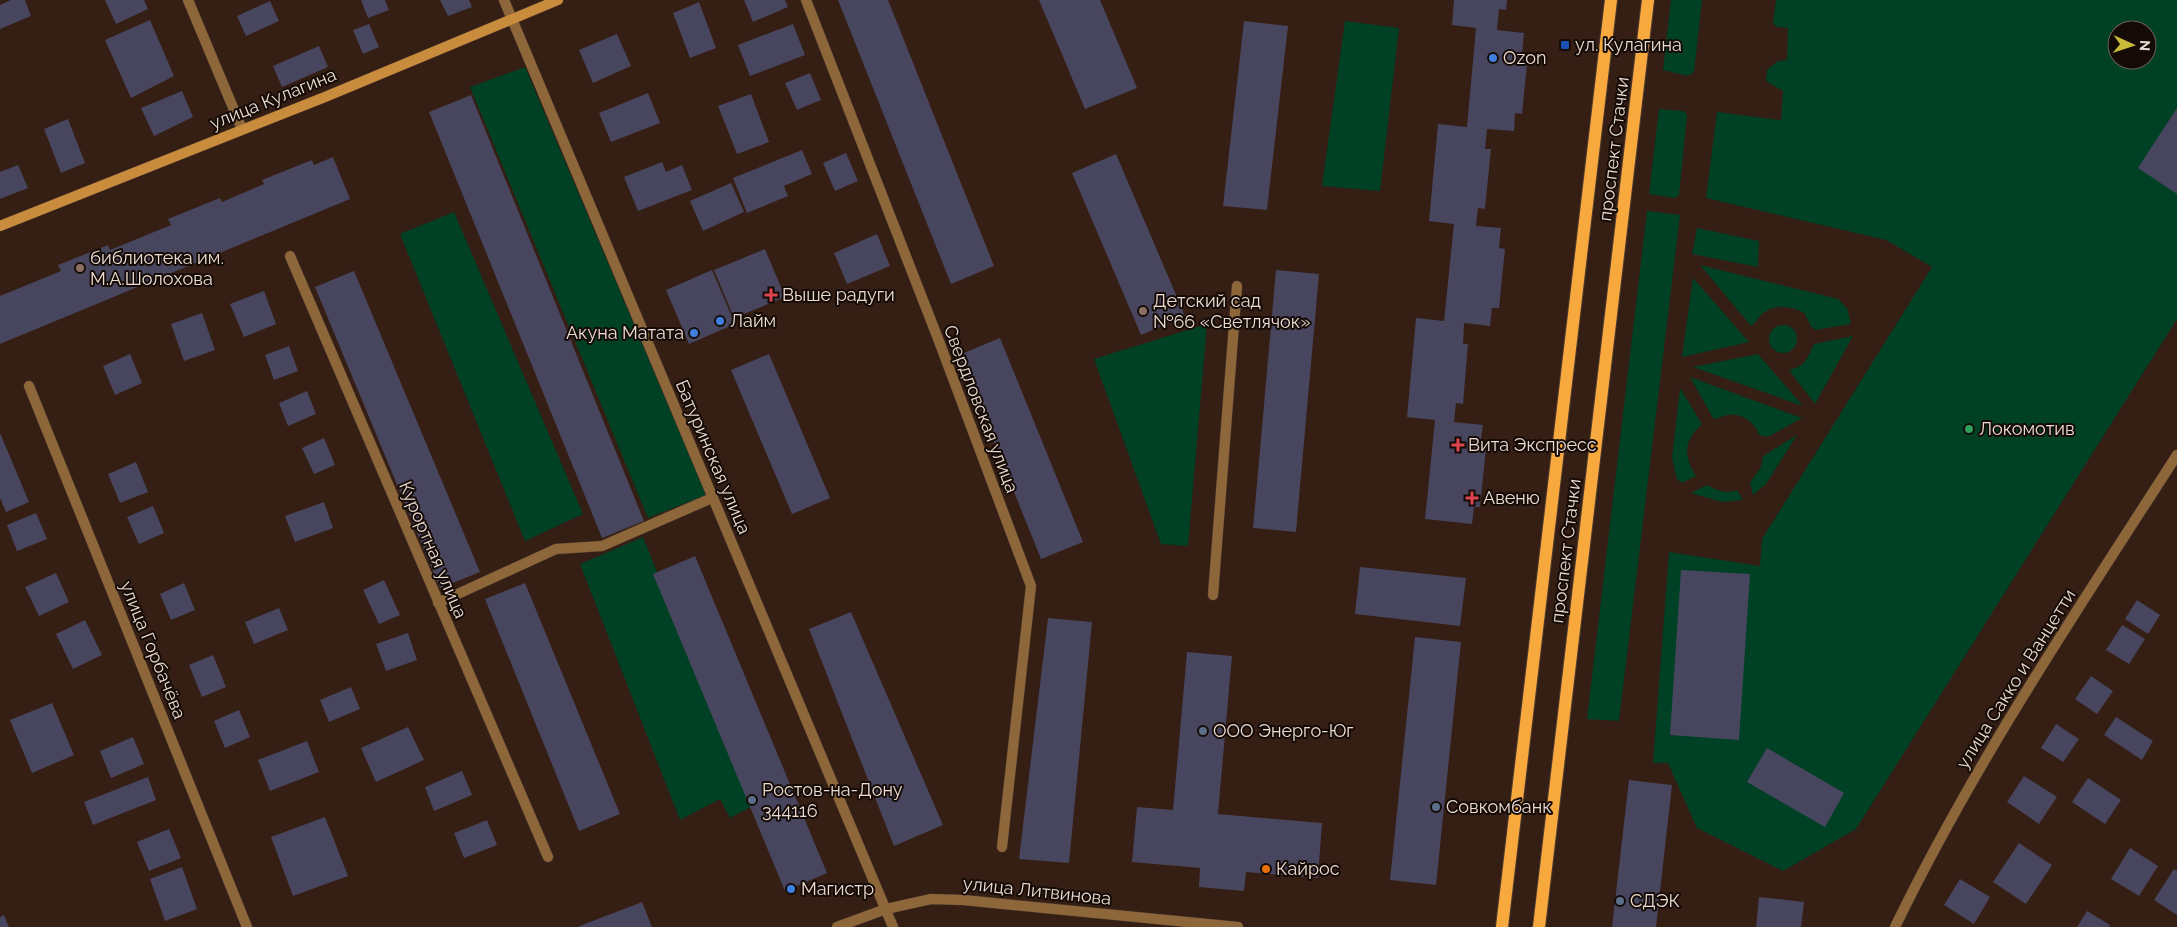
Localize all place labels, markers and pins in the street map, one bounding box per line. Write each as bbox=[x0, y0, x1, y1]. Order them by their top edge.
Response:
place label: ул. Кулагина bbox=[1575, 34, 1682, 55]
marker: ул. Кулагина bbox=[1559, 39, 1571, 51]
place label: Ozon bbox=[1503, 47, 1546, 68]
marker: Ozon bbox=[1487, 52, 1499, 64]
place label: библиотека им. М.А.Шолохова bbox=[90, 247, 224, 289]
marker: библиотека им. М.А.Шолохова bbox=[74, 262, 86, 274]
place label: Выше радуги bbox=[782, 284, 895, 305]
marker: Выше радуги bbox=[764, 288, 778, 302]
place label: Детский сад №66 «Светлячок» bbox=[1153, 290, 1311, 332]
marker: Детский сад №66 «Светлячок» bbox=[1137, 305, 1149, 317]
place label: Лайм bbox=[730, 310, 776, 331]
marker: Лайм bbox=[714, 315, 726, 327]
place label: Акуна Матата bbox=[566, 322, 684, 343]
marker: Акуна Матата bbox=[688, 327, 700, 339]
place label: Локомотив bbox=[1979, 418, 2075, 439]
marker: Локомотив bbox=[1963, 423, 1975, 435]
place label: Вита Экспресс bbox=[1468, 434, 1597, 455]
marker: Вита Экспресс bbox=[1452, 439, 1464, 451]
place label: Авеню bbox=[1483, 487, 1540, 508]
marker: Авеню bbox=[1465, 491, 1479, 505]
place label: ООО Энерго-Юг bbox=[1213, 720, 1354, 741]
marker: ООО Энерго-Юг bbox=[1197, 725, 1209, 737]
place label: Ростов-на-Дону 344116 bbox=[762, 779, 903, 821]
marker: Ростов-на-Дону 344116 bbox=[746, 794, 758, 806]
place label: Совкомбанк bbox=[1446, 796, 1552, 817]
marker: Совкомбанк bbox=[1430, 801, 1442, 813]
place label: Кайрос bbox=[1276, 858, 1340, 879]
marker: Кайрос bbox=[1260, 863, 1272, 875]
place label: Магистр bbox=[801, 878, 874, 899]
marker: Магистр bbox=[785, 883, 797, 895]
place label: СДЭК bbox=[1630, 890, 1680, 911]
marker: СДЭК bbox=[1614, 895, 1626, 907]

